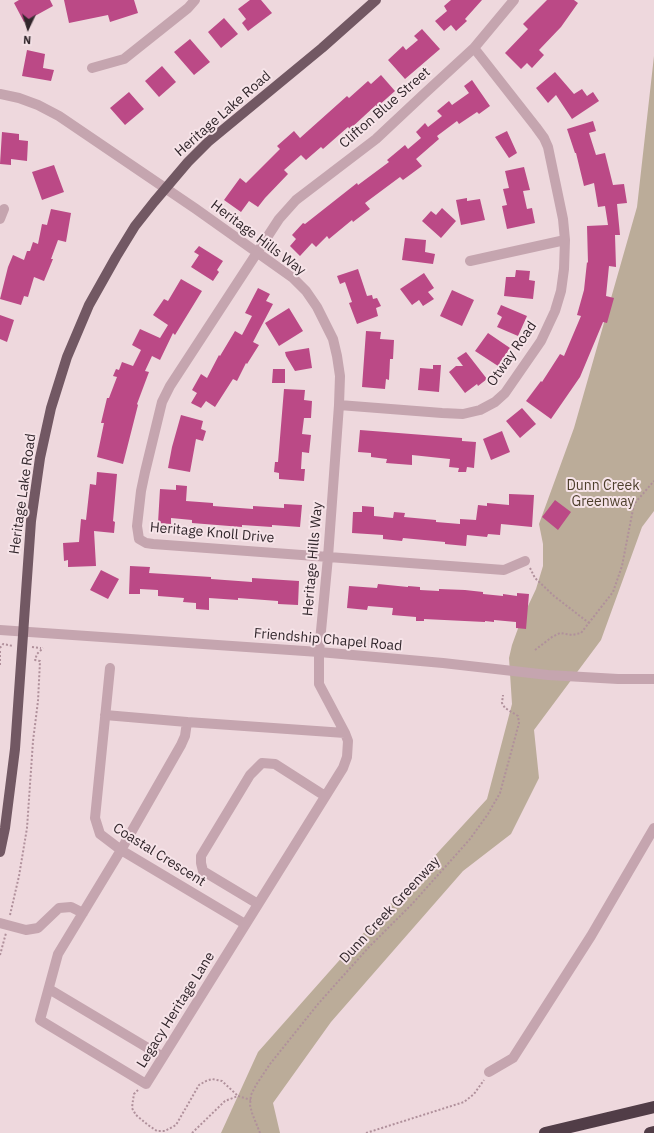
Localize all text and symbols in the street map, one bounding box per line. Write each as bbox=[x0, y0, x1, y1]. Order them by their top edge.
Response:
north arrow bbox=[8, 8, 48, 48]
text: N bbox=[23, 33, 32, 47]
street label: Clifton Blue Street bbox=[336, 64, 434, 152]
street label: Heritage Lake Road bbox=[172, 68, 274, 160]
street label: Heritage Hills Way bbox=[207, 197, 309, 279]
street label: Otway Road bbox=[484, 318, 540, 390]
street label: Heritage Lake Road bbox=[6, 433, 40, 555]
park label: Dunn Creek Greenway bbox=[566, 478, 640, 510]
street label: Heritage Hills Way bbox=[300, 501, 326, 617]
street label: Heritage Knoll Drive bbox=[149, 519, 275, 547]
street label: Friendship Chapel Road bbox=[253, 625, 403, 655]
street label: Coastal Crescent bbox=[110, 820, 208, 890]
street label: Dunn Creek Greenway bbox=[336, 853, 444, 967]
street label: Legacy Heritage Lane bbox=[133, 949, 219, 1071]

